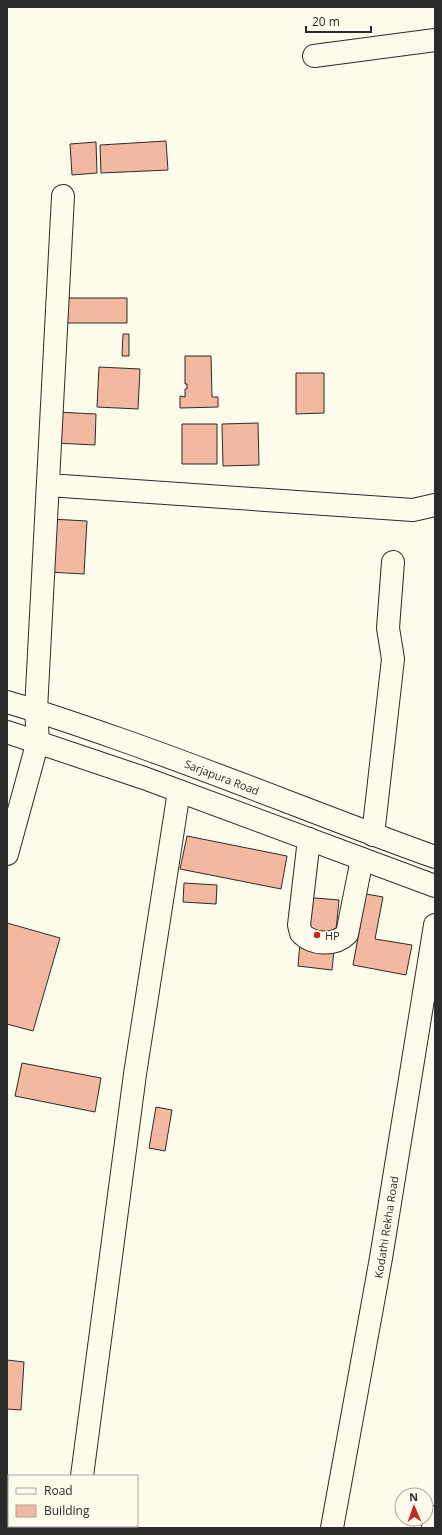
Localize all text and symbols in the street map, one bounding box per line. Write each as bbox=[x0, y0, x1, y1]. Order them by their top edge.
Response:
scale bar bbox=[306, 8, 371, 34]
text: 20 m bbox=[312, 13, 340, 30]
street label: Sarjapura Road bbox=[183, 756, 261, 798]
place label: HP bbox=[325, 928, 340, 943]
marker: HP bbox=[312, 930, 322, 940]
street label: Kodathi Rekha Road bbox=[371, 1175, 401, 1279]
legend bbox=[8, 1475, 138, 1527]
text: Road bbox=[44, 1482, 73, 1499]
north arrow bbox=[394, 1487, 434, 1527]
text: N bbox=[409, 1489, 418, 1504]
text: Building bbox=[44, 1502, 90, 1519]

